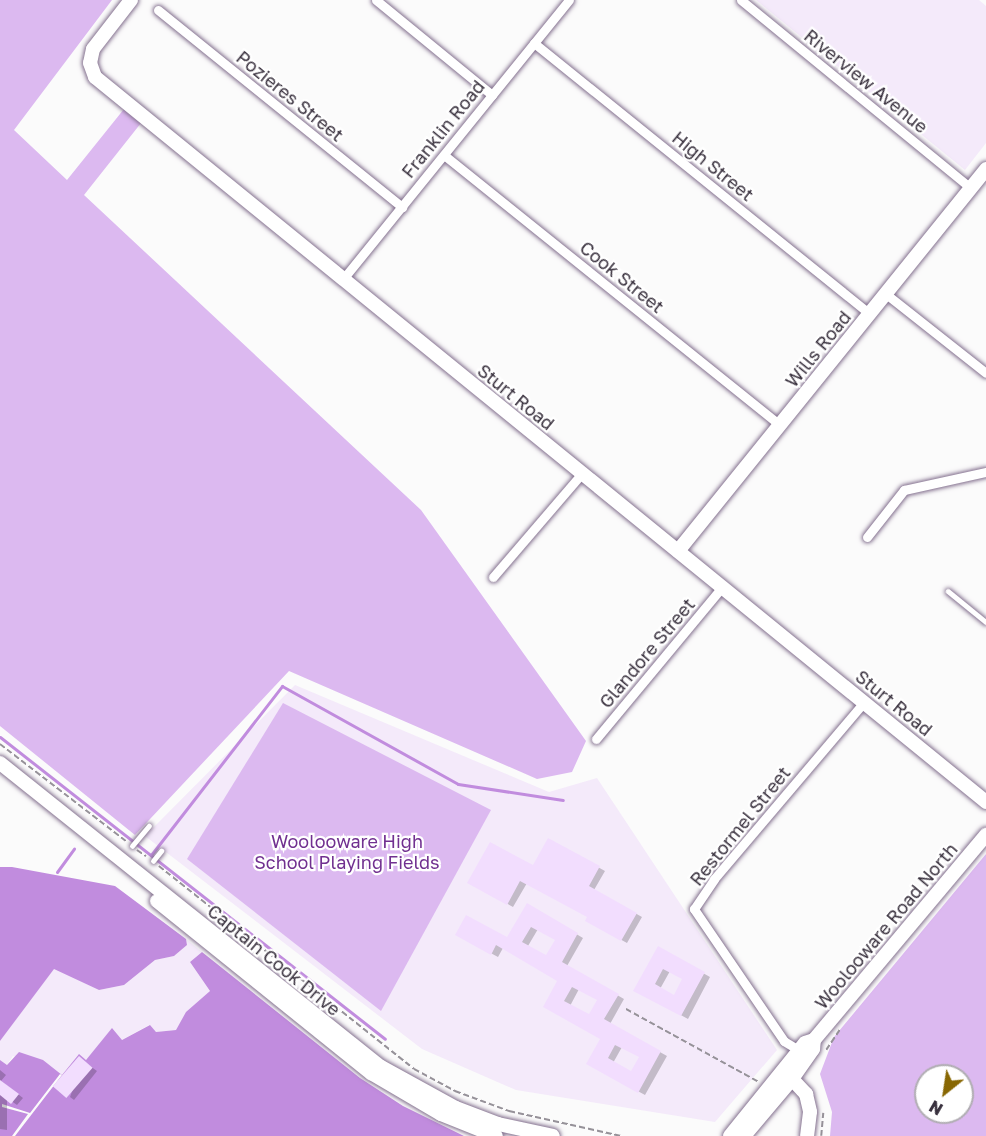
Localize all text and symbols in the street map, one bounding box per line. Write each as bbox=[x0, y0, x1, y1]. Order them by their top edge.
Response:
street label: Riverview Avenue bbox=[800, 25, 932, 137]
street label: Pozieres Street bbox=[232, 46, 348, 146]
street label: Franklin Road bbox=[397, 76, 489, 182]
street label: High Street bbox=[668, 127, 758, 205]
street label: Cook Street bbox=[576, 237, 668, 317]
street label: Wills Road bbox=[781, 307, 855, 391]
street label: Sturt Road bbox=[473, 360, 559, 434]
street label: Glandore Street bbox=[595, 594, 699, 712]
street label: Sturt Road bbox=[851, 666, 937, 740]
street label: Restormel Street bbox=[685, 762, 795, 890]
park label: Woolooware High School Playing Fields bbox=[254, 831, 440, 874]
street label: Woolooware Road North bbox=[810, 839, 962, 1013]
street label: Captain Cook Drive bbox=[203, 900, 345, 1020]
north arrow bbox=[914, 1064, 974, 1124]
text: N bbox=[926, 1096, 946, 1120]

